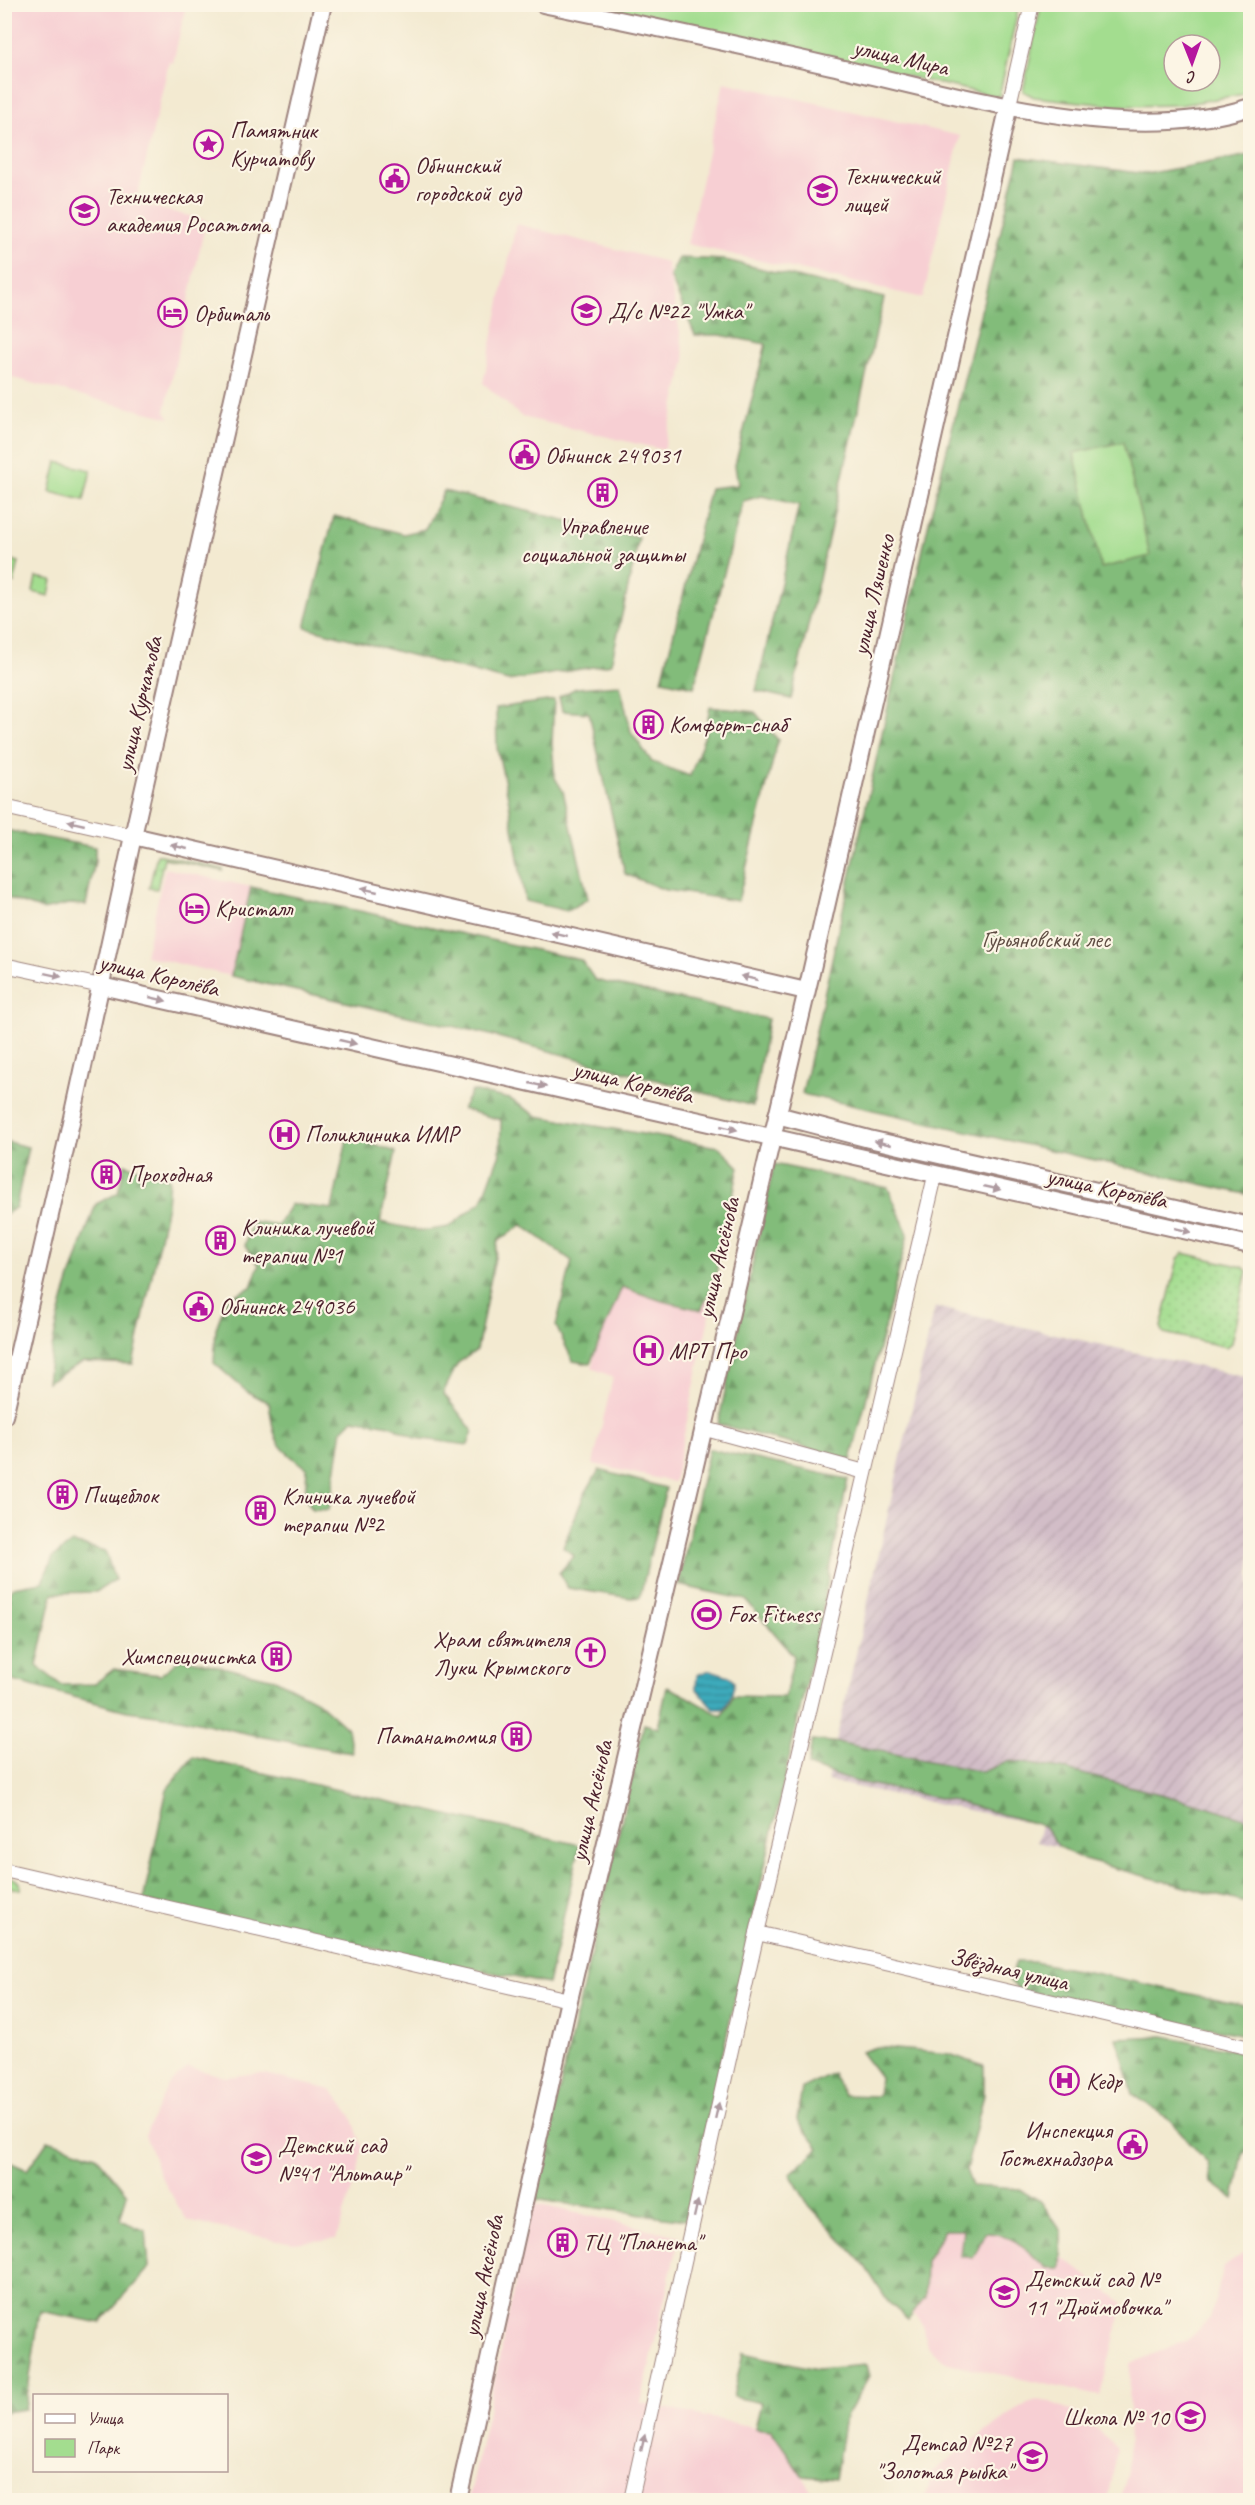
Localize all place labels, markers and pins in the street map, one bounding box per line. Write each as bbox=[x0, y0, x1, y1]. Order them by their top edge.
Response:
place label: Памятник Курчатову bbox=[230, 115, 319, 173]
place icon: Памятник Курчатову bbox=[193, 128, 225, 160]
place label: Обнинский городской суд bbox=[415, 150, 523, 208]
place label: Технический лицей bbox=[844, 161, 942, 219]
public building icon: Обнинский городской суд bbox=[378, 163, 410, 195]
school or university icon: Технический лицей bbox=[807, 174, 839, 206]
place label: Техническая академия Росатома bbox=[106, 181, 272, 239]
school or university icon: Техническая академия Росатома bbox=[69, 194, 101, 226]
school or university icon: Д/с №22 "Умка" bbox=[571, 295, 603, 327]
place label: Д/с №22 "Умка" bbox=[608, 296, 754, 326]
hotel icon: Орбиталь bbox=[157, 297, 189, 329]
place label: Орбиталь bbox=[194, 298, 270, 328]
public building icon: Обнинск 249031 bbox=[508, 439, 540, 471]
place label: Обнинск 249031 bbox=[545, 440, 682, 470]
building icon: Управление социальной защиты bbox=[587, 477, 619, 509]
place label: Управление социальной защиты bbox=[521, 511, 687, 570]
building icon: Комфорт-снаб bbox=[632, 708, 664, 740]
place label: Комфорт-снаб bbox=[669, 709, 791, 739]
hotel icon: Кристалл bbox=[178, 892, 210, 924]
place label: Кристалл bbox=[215, 893, 294, 923]
hospital icon: Поликлиника ИМР bbox=[268, 1118, 300, 1150]
place label: Поликлиника ИМР bbox=[305, 1119, 461, 1149]
building icon: Проходная bbox=[90, 1158, 122, 1190]
place label: Проходная bbox=[127, 1159, 213, 1189]
place label: Клиника лучевой терапии №1 bbox=[241, 1212, 376, 1270]
building icon: Клиника лучевой терапии №1 bbox=[204, 1225, 236, 1257]
public building icon: Обнинск 249036 bbox=[182, 1290, 214, 1322]
place label: Обнинск 249036 bbox=[219, 1291, 356, 1321]
hospital icon: МРТ Про bbox=[632, 1335, 664, 1367]
place label: МРТ Про bbox=[669, 1336, 748, 1366]
building icon: Пищеблок bbox=[46, 1479, 78, 1511]
place label: Пищеблок bbox=[83, 1480, 160, 1510]
place label: Клиника лучевой терапии №2 bbox=[282, 1481, 417, 1539]
building icon: Клиника лучевой терапии №2 bbox=[245, 1494, 277, 1526]
sports icon: Fox Fitness bbox=[691, 1598, 723, 1630]
place label: Fox Fitness bbox=[728, 1599, 821, 1629]
place label: Храм святителя Луки Крымского bbox=[433, 1624, 572, 1682]
church icon: Храм святителя Луки Крымского bbox=[574, 1637, 606, 1669]
building icon: Химспецочистка bbox=[260, 1640, 292, 1672]
place label: Химспецочистка bbox=[121, 1641, 256, 1671]
building icon: Патанатомия bbox=[500, 1720, 532, 1752]
place label: Патанатомия bbox=[375, 1721, 497, 1751]
hospital icon: Кедр bbox=[1049, 2065, 1081, 2097]
place label: Кедр bbox=[1086, 2066, 1124, 2096]
place label: Инспекция Гостехнадзора bbox=[998, 2115, 1114, 2173]
public building icon: Инспекция Гостехнадзора bbox=[1117, 2128, 1149, 2160]
place label: Детский сад №41 "Альтаир" bbox=[278, 2130, 413, 2188]
school or university icon: Детский сад №41 "Альтаир" bbox=[241, 2143, 273, 2175]
building icon: ТЦ "Планета" bbox=[546, 2226, 578, 2258]
place label: ТЦ "Планета" bbox=[583, 2227, 706, 2257]
place label: Детский сад № 11 "Дюймовочка" bbox=[1025, 2264, 1172, 2322]
school or university icon: Детский сад № 11 "Дюймовочка" bbox=[988, 2277, 1020, 2309]
school or university icon: Школа № 10 bbox=[1174, 2401, 1206, 2433]
place label: Школа № 10 bbox=[1063, 2402, 1171, 2432]
place label: Детсад №27 "Золотая рыбка" bbox=[875, 2428, 1017, 2486]
school or university icon: Детсад №27 "Золотая рыбка" bbox=[1017, 2441, 1049, 2473]

